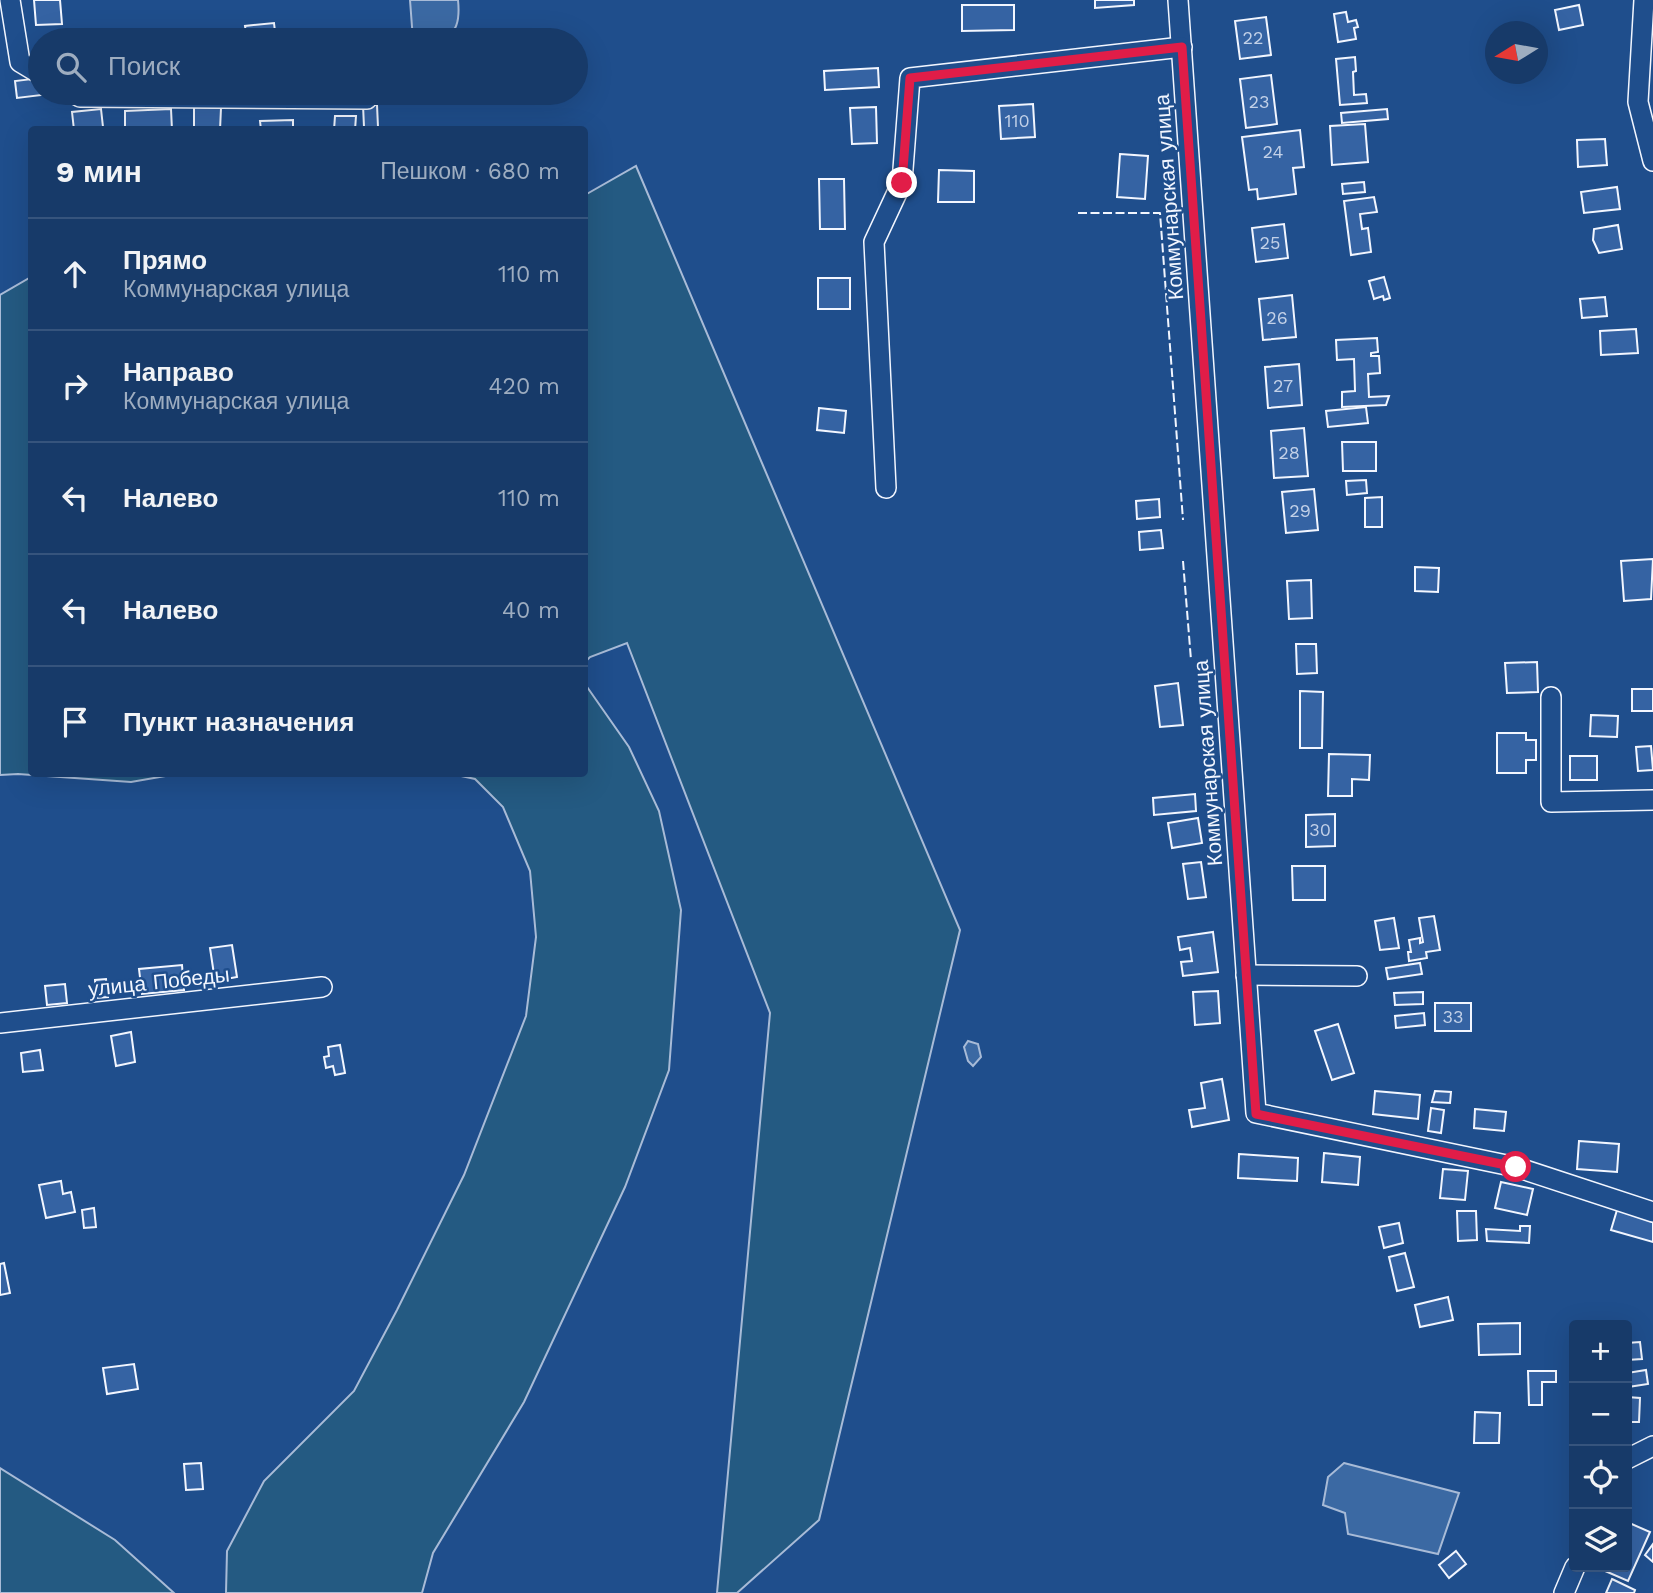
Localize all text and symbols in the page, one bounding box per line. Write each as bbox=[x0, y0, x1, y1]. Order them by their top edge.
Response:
north arrow bbox=[1485, 21, 1548, 84]
house number: 22 bbox=[1243, 27, 1264, 48]
search box bbox=[28, 28, 588, 105]
icon: search bbox=[52, 48, 90, 86]
text: Поиск bbox=[108, 51, 180, 81]
house number: 23 bbox=[1249, 91, 1270, 112]
street label: Коммунарская улица bbox=[1149, 93, 1188, 301]
house number: 110 bbox=[1004, 110, 1030, 131]
house number: 24 bbox=[1263, 141, 1283, 162]
text: 9 мин bbox=[56, 154, 142, 189]
text: Пешком · 680 m bbox=[380, 158, 560, 185]
route end bbox=[886, 167, 917, 198]
house number: 25 bbox=[1260, 232, 1280, 253]
text: Прямо bbox=[123, 245, 207, 275]
icon: ahead bbox=[56, 255, 94, 293]
text: 110 m bbox=[498, 261, 560, 288]
text: Коммунарская улица bbox=[123, 276, 349, 303]
house number: 26 bbox=[1266, 307, 1288, 328]
text: Направо bbox=[123, 357, 234, 387]
icon: right bbox=[56, 367, 94, 405]
text: 420 m bbox=[488, 373, 560, 400]
house number: 27 bbox=[1273, 375, 1293, 396]
text: Коммунарская улица bbox=[123, 388, 349, 415]
house number: 28 bbox=[1278, 442, 1300, 463]
icon: left bbox=[56, 479, 94, 517]
text: Налево bbox=[123, 483, 218, 513]
text: 110 m bbox=[498, 485, 560, 512]
house number: 29 bbox=[1289, 500, 1311, 521]
icon: left bbox=[56, 591, 94, 629]
text: Налево bbox=[123, 595, 218, 625]
text: 40 m bbox=[502, 597, 560, 624]
street label: Коммунарская улица bbox=[1188, 659, 1227, 867]
icon: arrive bbox=[56, 703, 94, 741]
text: Пункт назначения bbox=[123, 707, 354, 737]
house number: 30 bbox=[1309, 819, 1331, 840]
street label: улица Победы bbox=[87, 962, 231, 1001]
house number: 33 bbox=[1443, 1006, 1464, 1027]
route start bbox=[1500, 1151, 1531, 1182]
map controls bbox=[1569, 1320, 1632, 1572]
button: + bbox=[1569, 1320, 1632, 1383]
button: − bbox=[1569, 1383, 1632, 1446]
button: locate bbox=[1569, 1446, 1632, 1509]
button: layers bbox=[1569, 1509, 1632, 1572]

